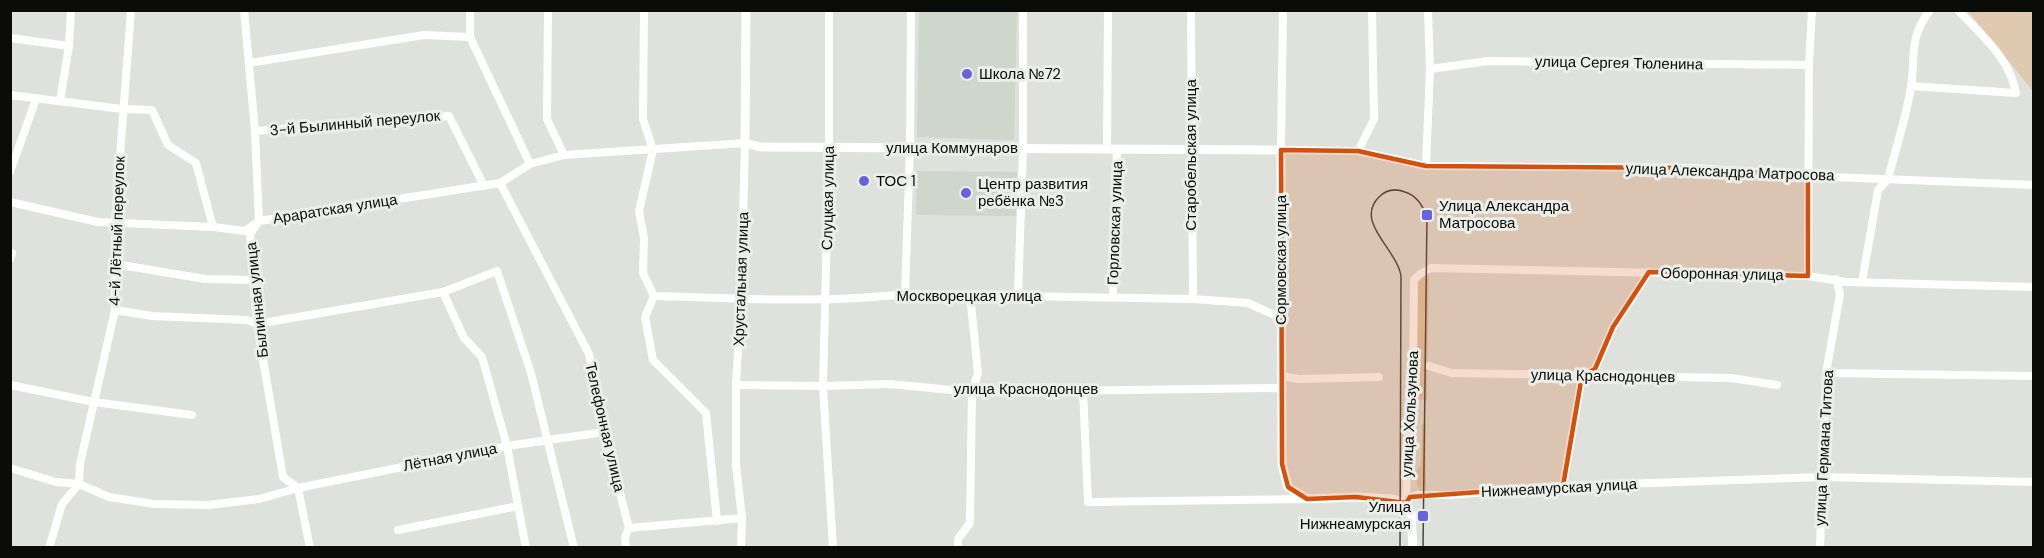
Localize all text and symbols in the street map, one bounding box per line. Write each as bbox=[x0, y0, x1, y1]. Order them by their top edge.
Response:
street label: улица Сергея Тюленина bbox=[1535, 52, 1704, 74]
place label: Школа №72 bbox=[979, 64, 1061, 84]
marker: Школа №72 bbox=[960, 67, 974, 81]
street label: Старобельская улица bbox=[1181, 79, 1201, 231]
street label: 3-й Былинный переулок bbox=[269, 106, 441, 140]
street label: улица Коммунаров bbox=[886, 138, 1018, 158]
street label: Слуцкая улица bbox=[817, 145, 839, 250]
street label: 4-й Лётный переулок bbox=[104, 155, 130, 306]
street label: улица Александра Матросова bbox=[1625, 158, 1835, 186]
street label: Горловская улица bbox=[1103, 160, 1127, 286]
place label: ТОС 1 bbox=[876, 171, 916, 191]
marker: ТОС 1 bbox=[857, 174, 871, 188]
place label: Центр развития ребёнка №3 bbox=[978, 174, 1088, 211]
marker: Центр развития ребёнка №3 bbox=[959, 186, 973, 200]
street label: Араратская улица bbox=[271, 189, 399, 229]
street label: Сормовская улица bbox=[1271, 194, 1291, 325]
place label: Улица Александра Матросова bbox=[1439, 196, 1570, 233]
marker: Улица Александра Матросова bbox=[1420, 208, 1434, 222]
street label: Хрустальная улица bbox=[729, 211, 753, 347]
street label: Былинная улица bbox=[241, 241, 273, 359]
street label: Оборонная улица bbox=[1660, 263, 1785, 285]
street label: Москворецкая улица bbox=[896, 286, 1042, 306]
street label: улица Хользунова bbox=[1397, 350, 1423, 478]
street label: Телефонная улица bbox=[580, 360, 630, 494]
street label: улица Краснодонцев bbox=[1531, 365, 1675, 387]
street label: улица Германа Титова bbox=[1810, 369, 1838, 527]
street label: улица Краснодонцев bbox=[954, 379, 1098, 399]
street label: Лётная улица bbox=[401, 438, 499, 476]
street label: Нижнеамурская улица bbox=[1480, 474, 1638, 502]
place label: Улица Нижнеамурская bbox=[1300, 497, 1412, 534]
marker: Улица Нижнеамурская bbox=[1416, 509, 1430, 523]

